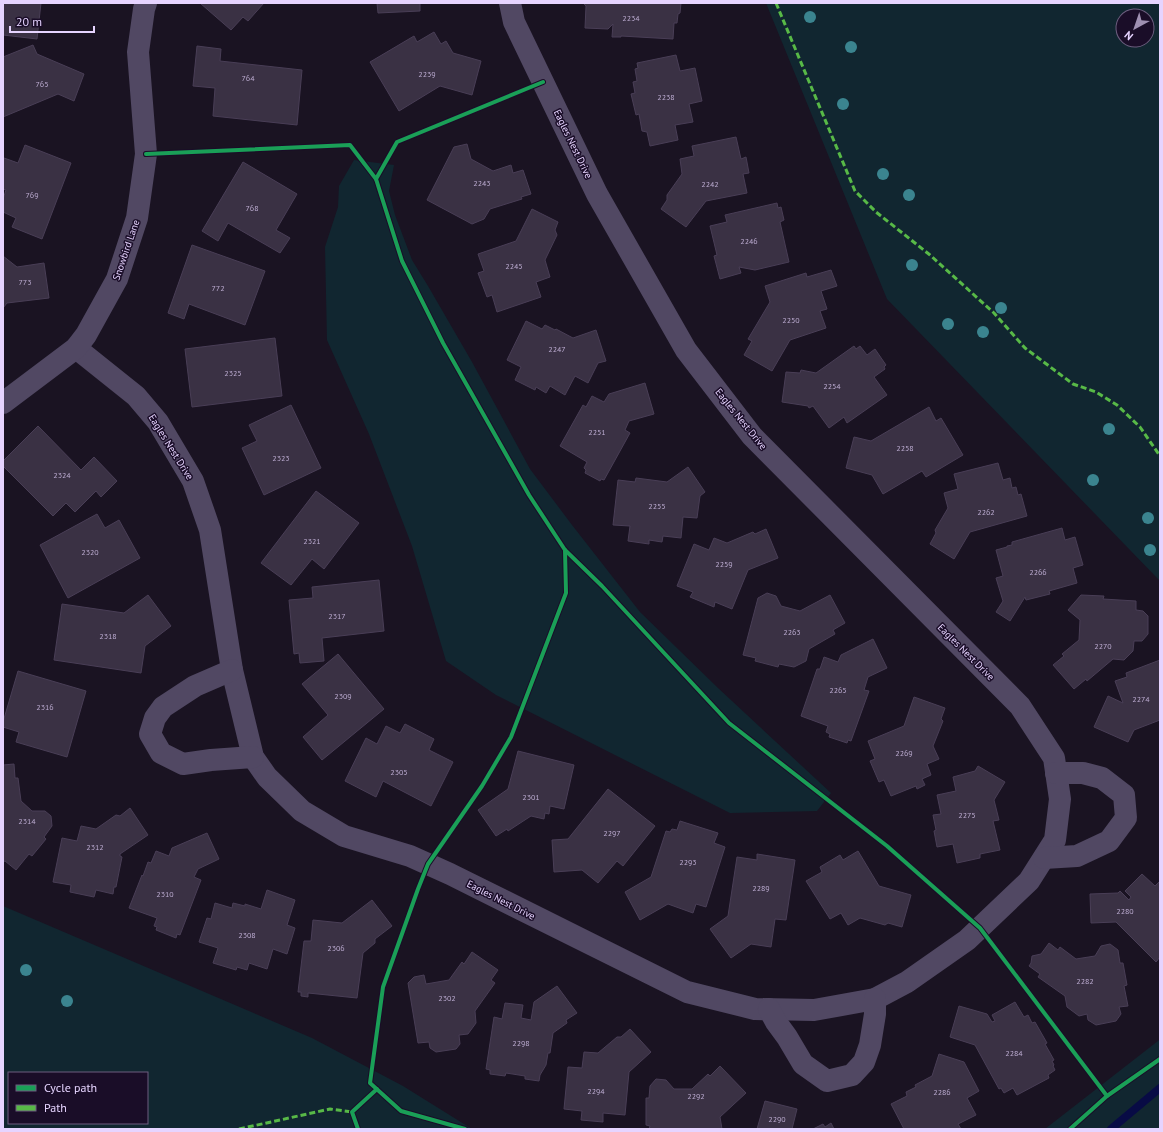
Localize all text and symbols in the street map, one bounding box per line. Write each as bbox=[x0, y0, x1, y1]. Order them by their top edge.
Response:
scale bar bbox=[10, 8, 94, 34]
north arrow bbox=[1115, 8, 1155, 48]
house number: 2234 bbox=[622, 13, 640, 23]
text: 20 m bbox=[16, 14, 42, 29]
text: N bbox=[1121, 28, 1136, 43]
house number: 2239 bbox=[418, 69, 436, 79]
house number: 764 bbox=[241, 73, 255, 83]
house number: 765 bbox=[35, 79, 49, 89]
house number: 2238 bbox=[657, 92, 675, 102]
street label: Eagles Nest Drive bbox=[551, 107, 595, 181]
house number: 2243 bbox=[473, 178, 491, 188]
house number: 2242 bbox=[701, 179, 719, 189]
house number: 769 bbox=[25, 190, 39, 200]
house number: 768 bbox=[245, 203, 259, 213]
street label: Snowbird Lane bbox=[110, 218, 142, 282]
house number: 2246 bbox=[740, 236, 758, 246]
house number: 2245 bbox=[505, 261, 523, 271]
house number: 773 bbox=[18, 277, 32, 287]
house number: 772 bbox=[211, 283, 225, 293]
house number: 2250 bbox=[782, 315, 800, 325]
house number: 2247 bbox=[548, 344, 566, 354]
house number: 2325 bbox=[224, 368, 242, 378]
house number: 2254 bbox=[823, 381, 841, 391]
street label: Eagles Nest Drive bbox=[712, 386, 770, 452]
street label: Eagles Nest Drive bbox=[146, 412, 196, 482]
house number: 2251 bbox=[588, 427, 606, 437]
house number: 2258 bbox=[896, 443, 914, 453]
house number: 2323 bbox=[272, 453, 290, 463]
house number: 2324 bbox=[53, 470, 71, 480]
house number: 2255 bbox=[648, 501, 666, 511]
house number: 2262 bbox=[977, 507, 995, 517]
house number: 2321 bbox=[303, 536, 321, 546]
house number: 2320 bbox=[81, 547, 99, 557]
house number: 2259 bbox=[715, 559, 733, 569]
house number: 2266 bbox=[1029, 567, 1047, 577]
house number: 2317 bbox=[328, 611, 346, 621]
street label: Eagles Nest Drive bbox=[935, 621, 997, 683]
house number: 2263 bbox=[783, 627, 801, 637]
house number: 2318 bbox=[99, 631, 117, 641]
house number: 2270 bbox=[1094, 641, 1112, 651]
house number: 2265 bbox=[829, 685, 847, 695]
house number: 2309 bbox=[334, 691, 352, 701]
house number: 2274 bbox=[1132, 694, 1150, 704]
house number: 2316 bbox=[36, 702, 54, 712]
house number: 2269 bbox=[895, 748, 913, 758]
house number: 2305 bbox=[390, 767, 408, 777]
house number: 2301 bbox=[522, 792, 540, 802]
house number: 2275 bbox=[958, 810, 976, 820]
house number: 2314 bbox=[18, 816, 36, 826]
house number: 2297 bbox=[603, 828, 621, 838]
house number: 2312 bbox=[86, 842, 104, 852]
house number: 2293 bbox=[679, 857, 697, 867]
street label: Eagles Nest Drive bbox=[465, 877, 537, 923]
house number: 2289 bbox=[752, 883, 770, 893]
house number: 2310 bbox=[156, 889, 174, 899]
house number: 2280 bbox=[1116, 906, 1134, 916]
house number: 2308 bbox=[238, 930, 256, 940]
house number: 2306 bbox=[327, 943, 345, 953]
house number: 2282 bbox=[1076, 976, 1094, 986]
house number: 2302 bbox=[438, 993, 456, 1003]
house number: 2298 bbox=[512, 1038, 530, 1048]
house number: 2284 bbox=[1005, 1048, 1023, 1058]
legend bbox=[8, 1072, 148, 1124]
text: Cycle path bbox=[44, 1080, 97, 1095]
house number: 2294 bbox=[587, 1086, 605, 1096]
house number: 2286 bbox=[933, 1087, 951, 1097]
house number: 2292 bbox=[687, 1091, 705, 1101]
text: Path bbox=[44, 1100, 67, 1115]
house number: 2290 bbox=[768, 1114, 786, 1124]

